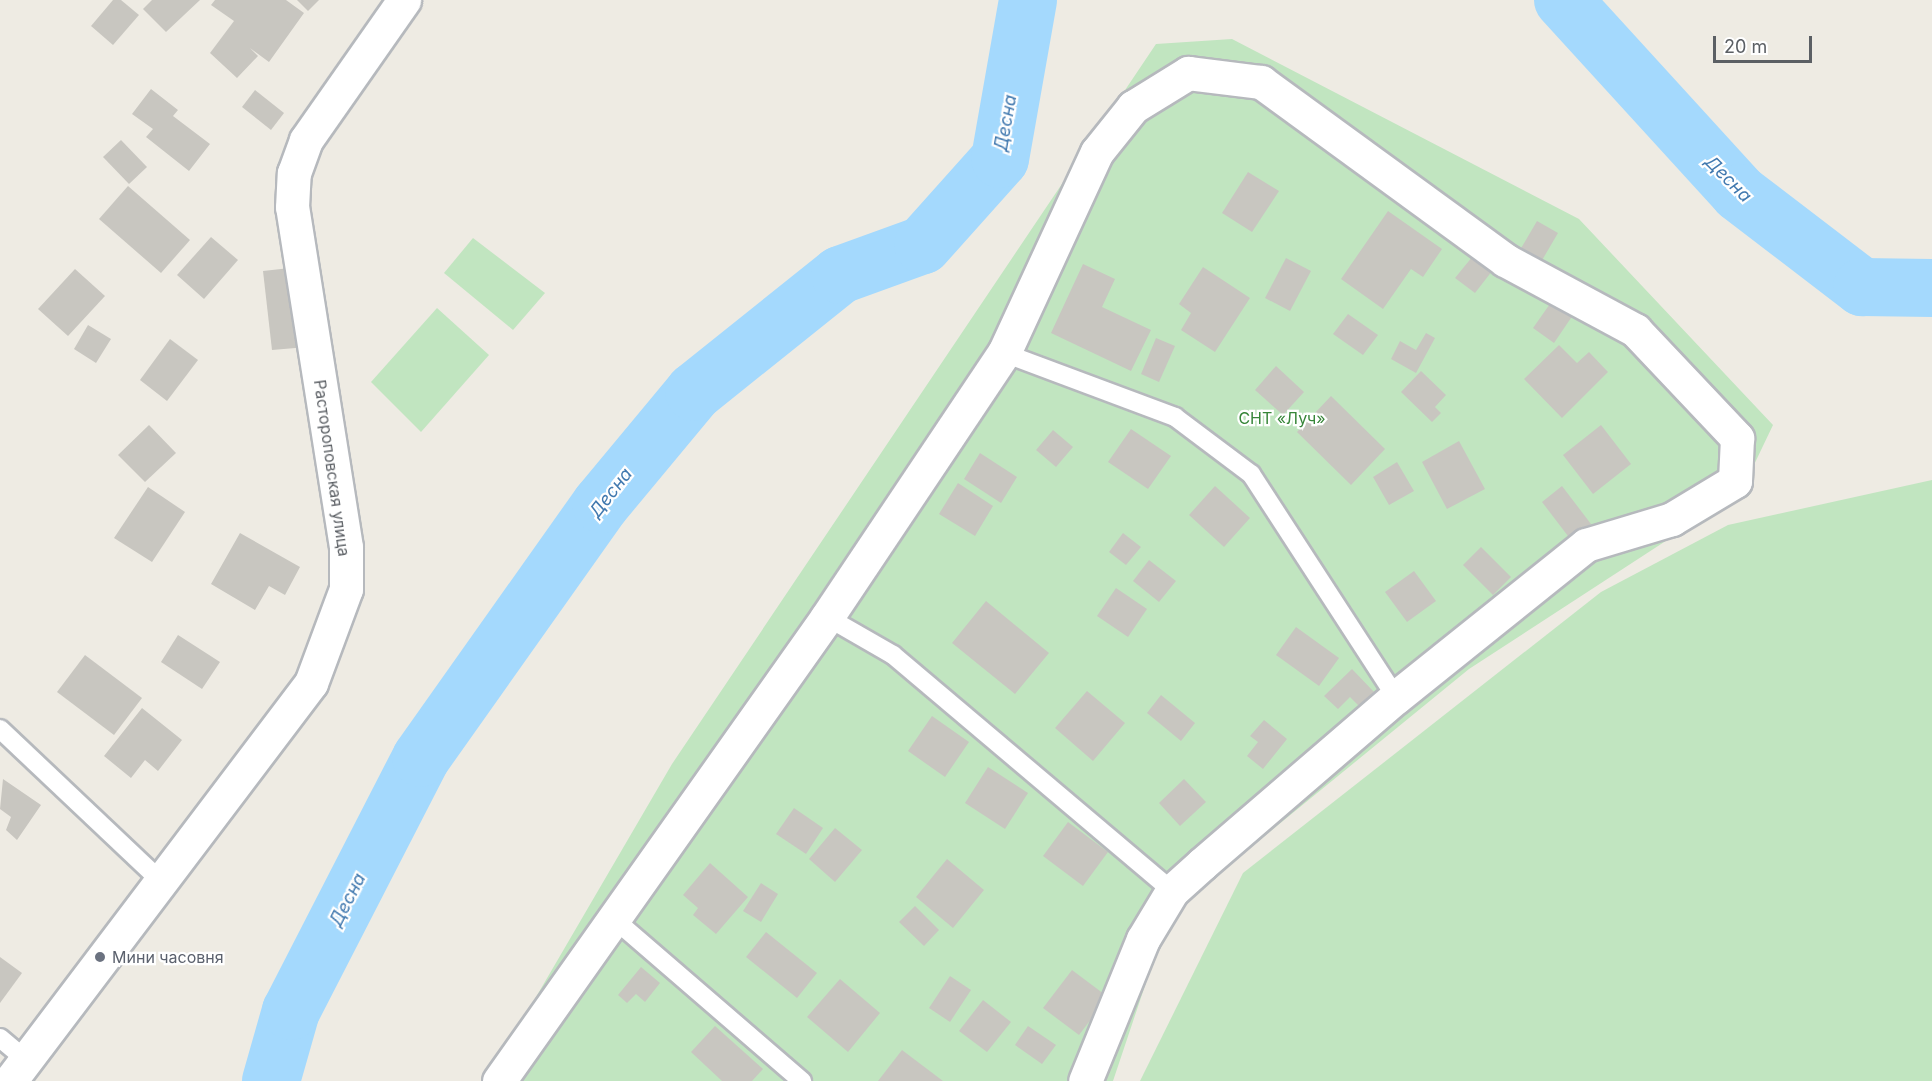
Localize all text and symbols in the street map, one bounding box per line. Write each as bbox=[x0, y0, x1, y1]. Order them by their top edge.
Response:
scale bar bbox=[1716, 24, 1815, 62]
text: 20 m bbox=[1724, 36, 1767, 57]
water label: Десна bbox=[990, 93, 1022, 153]
water label: Десна bbox=[1700, 151, 1756, 207]
street label: Растороповская улица bbox=[310, 378, 354, 558]
park label: СНТ «Луч» bbox=[1238, 408, 1326, 428]
water label: Десна bbox=[585, 464, 637, 522]
water label: Десна bbox=[325, 870, 371, 930]
place label: Мини часовня bbox=[112, 947, 224, 967]
marker: Мини часовня bbox=[93, 950, 107, 964]

